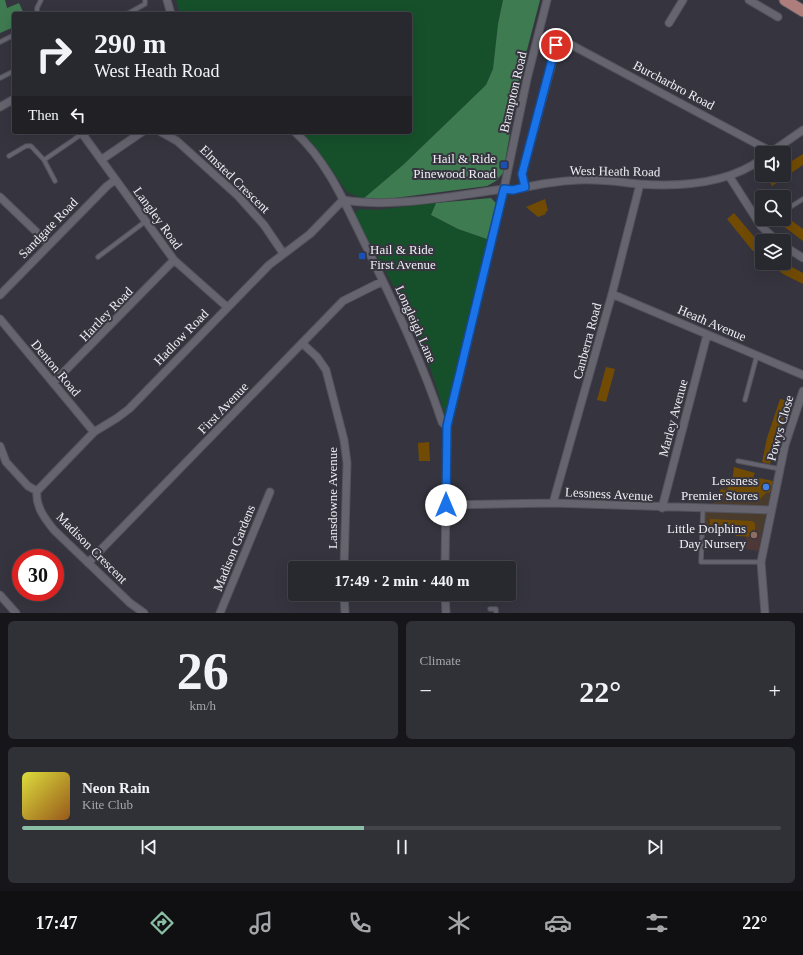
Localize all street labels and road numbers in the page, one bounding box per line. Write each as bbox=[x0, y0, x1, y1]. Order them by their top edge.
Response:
street label: Brampton Road bbox=[496, 50, 530, 134]
street label: Burcharbro Road bbox=[631, 57, 718, 113]
street label: Elmsted Crescent bbox=[197, 142, 273, 216]
street label: West Heath Road bbox=[570, 163, 661, 179]
street label: Langley Road bbox=[130, 184, 186, 252]
street label: Sandgate Road bbox=[15, 194, 81, 261]
street label: Hartley Road bbox=[76, 283, 136, 344]
street label: Longleigh Lane bbox=[392, 283, 440, 365]
street label: Canberra Road bbox=[570, 301, 605, 381]
street label: Heath Avenue bbox=[675, 302, 749, 344]
street label: Hadlow Road bbox=[151, 306, 212, 368]
street label: Denton Road bbox=[28, 337, 84, 400]
street label: Marley Avenue bbox=[655, 377, 691, 458]
street label: First Avenue bbox=[195, 379, 251, 437]
street label: Powys Close bbox=[763, 393, 797, 463]
street label: Lansdowne Avenue bbox=[325, 447, 340, 549]
street label: Lessness Avenue bbox=[565, 484, 654, 504]
street label: Madison Gardens bbox=[210, 503, 258, 593]
street label: Madison Crescent bbox=[53, 509, 131, 587]

